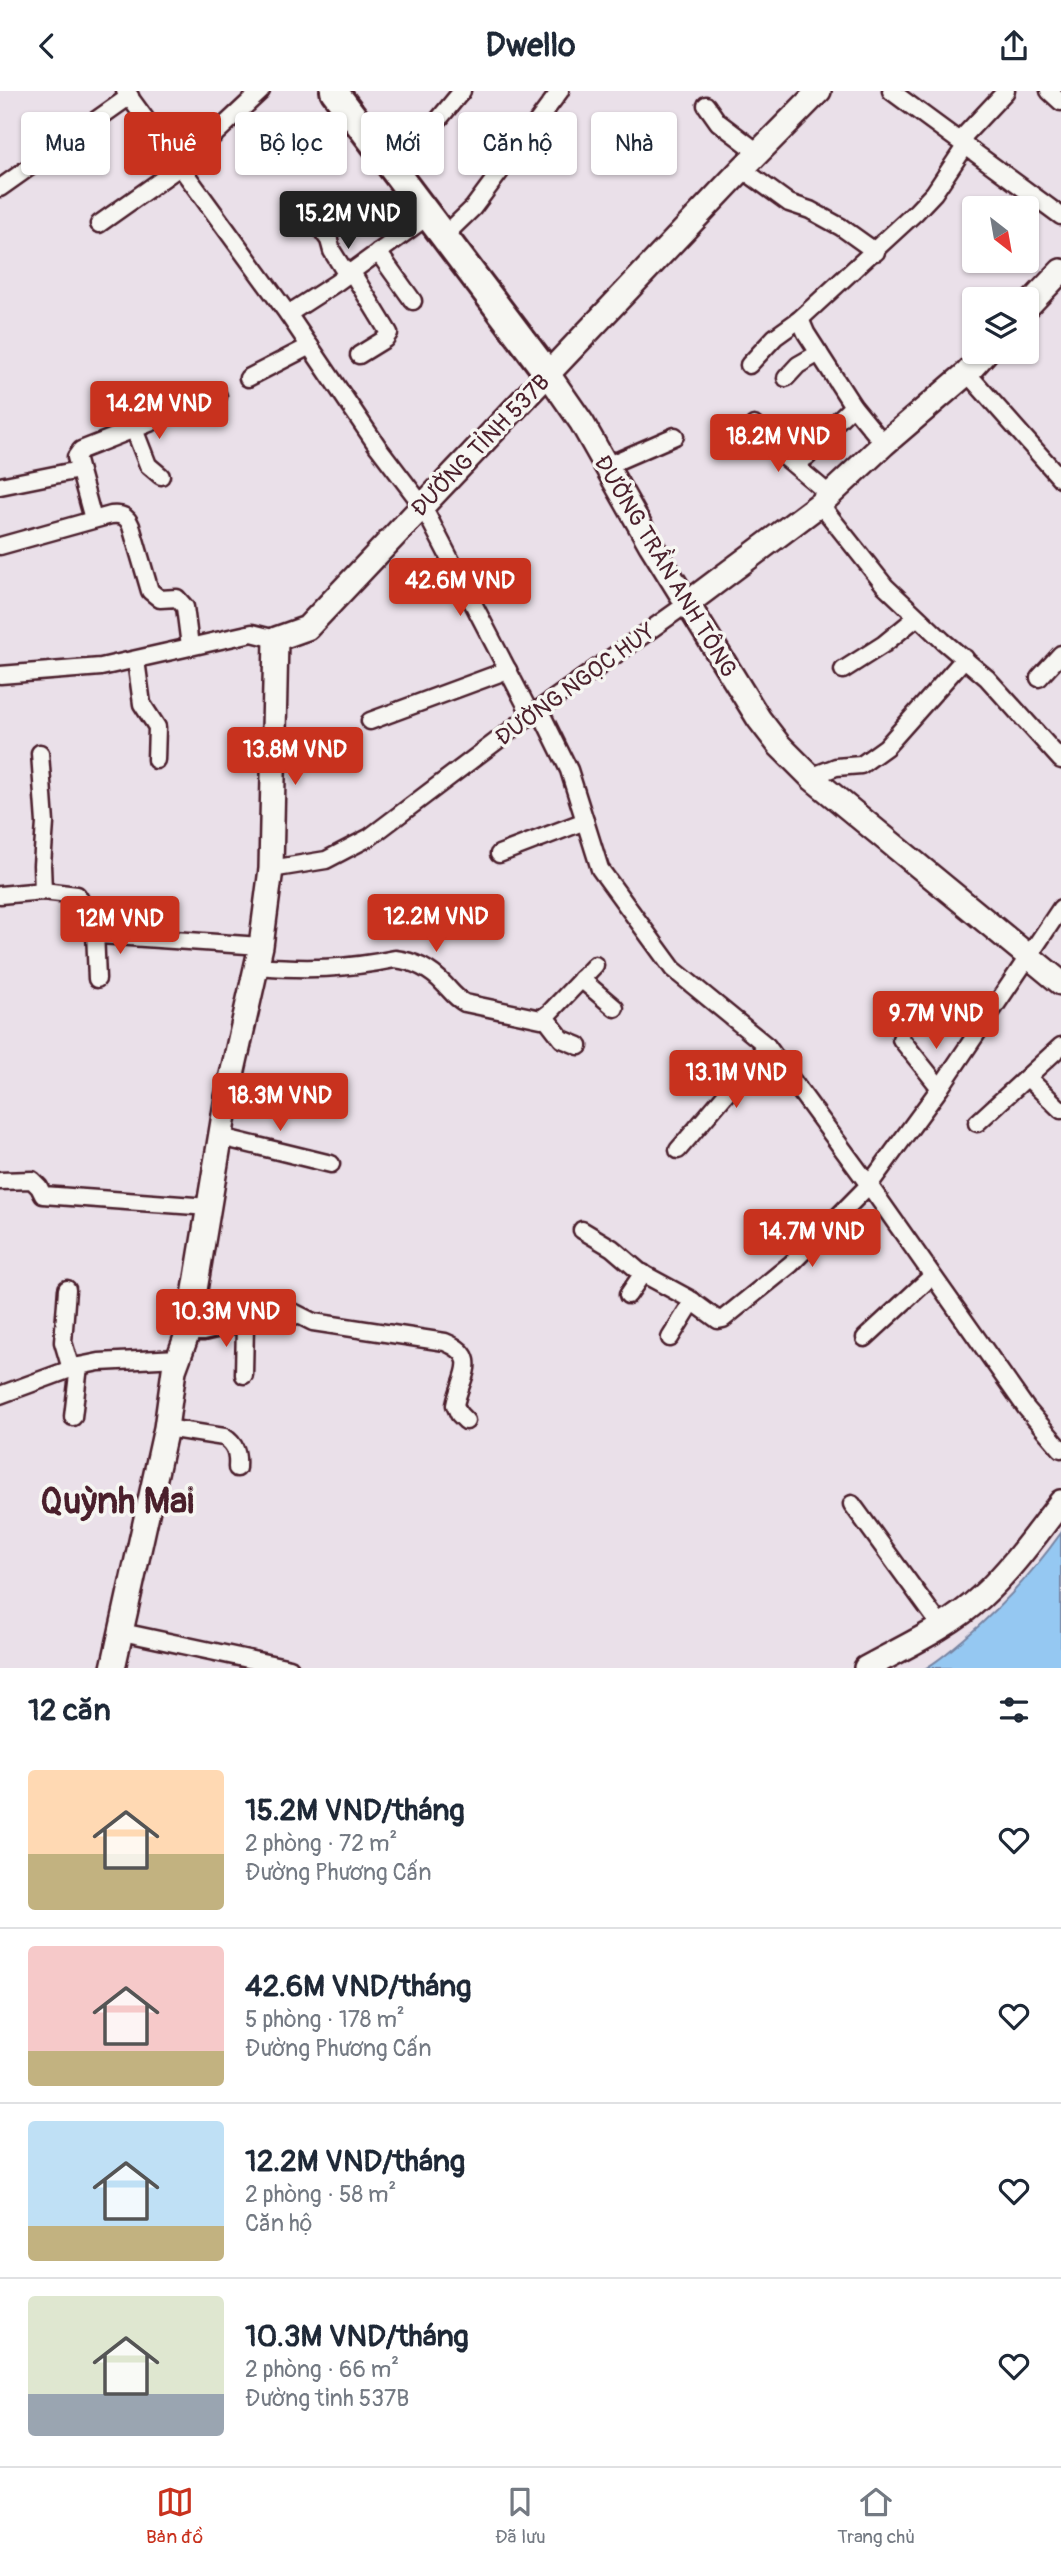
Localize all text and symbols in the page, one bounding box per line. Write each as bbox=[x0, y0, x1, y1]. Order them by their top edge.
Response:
text: Dwello bbox=[486, 26, 575, 66]
icon: back bbox=[28, 27, 66, 65]
icon: share bbox=[995, 27, 1033, 65]
chip: Mua bbox=[21, 112, 110, 175]
chip: Thuê bbox=[124, 112, 221, 175]
chip: Bộ lọc bbox=[235, 112, 347, 175]
chip: Mới bbox=[361, 112, 444, 175]
chip: Căn hộ bbox=[458, 112, 577, 175]
chip: Nhà bbox=[591, 112, 677, 175]
pin: 15.2M VND bbox=[268, 191, 428, 251]
north arrow bbox=[962, 196, 1040, 273]
map controls bbox=[962, 196, 1039, 364]
text: 15.2M VND bbox=[296, 199, 400, 228]
button: layers bbox=[962, 287, 1039, 364]
street label: ĐƯỜNG TỈNH 537B bbox=[404, 367, 556, 523]
pin: 14.2M VND bbox=[79, 381, 239, 441]
text: 14.2M VND bbox=[106, 389, 212, 418]
pin: 18.2M VND bbox=[698, 415, 858, 474]
text: 18.2M VND bbox=[726, 422, 830, 451]
street label: ĐƯỜNG TRẦN ANH TÔNG bbox=[588, 448, 746, 682]
pin: 42.6M VND bbox=[380, 559, 540, 618]
text: 42.6M VND bbox=[405, 566, 515, 595]
street label: ĐƯỜNG NGỌC HUY bbox=[490, 617, 661, 752]
pin: 13.8M VND bbox=[215, 727, 375, 787]
text: 13.8M VND bbox=[243, 735, 347, 764]
pin: 12.2M VND bbox=[356, 895, 516, 954]
pin: 12M VND bbox=[55, 897, 185, 956]
text: 12.2M VND bbox=[383, 902, 489, 931]
text: 12M VND bbox=[76, 904, 164, 933]
pin: 9.7M VND bbox=[864, 991, 1008, 1051]
text: 9.7M VND bbox=[889, 999, 983, 1028]
pin: 13.1M VND bbox=[656, 1051, 816, 1110]
text: 13.1M VND bbox=[685, 1058, 787, 1087]
pin: 18.3M VND bbox=[200, 1073, 360, 1133]
text: 18.3M VND bbox=[228, 1081, 332, 1110]
pin: 14.7M VND bbox=[732, 1209, 892, 1269]
text: 14.7M VND bbox=[760, 1217, 864, 1246]
pin: 10.3M VND bbox=[146, 1289, 306, 1349]
text: 10.3M VND bbox=[172, 1297, 280, 1326]
district label: Quỳnh Mai bbox=[40, 1478, 194, 1525]
icon: filters bbox=[995, 1691, 1033, 1729]
text: 12 căn bbox=[28, 1692, 111, 1729]
text: 15.2M VND/tháng bbox=[245, 1792, 465, 1829]
icon: home bbox=[84, 1798, 168, 1882]
icon: heart bbox=[995, 1821, 1033, 1859]
text: 2 phòng · 72 m² bbox=[245, 1829, 397, 1858]
text: Đường Phương Cấn bbox=[245, 1858, 432, 1887]
text: 42.6M VND/tháng bbox=[245, 1968, 471, 2005]
icon: home bbox=[84, 1974, 168, 2058]
icon: heart bbox=[995, 1997, 1033, 2035]
text: 5 phòng · 178 m² bbox=[245, 2005, 405, 2034]
text: Đường Phương Cấn bbox=[245, 2034, 432, 2063]
text: 12.2M VND/tháng bbox=[245, 2143, 465, 2180]
icon: home bbox=[84, 2149, 168, 2233]
icon: heart bbox=[995, 2172, 1033, 2210]
text: 2 phòng · 58 m² bbox=[245, 2180, 396, 2209]
text: Căn hộ bbox=[245, 2209, 312, 2238]
text: 10.3M VND/tháng bbox=[245, 2318, 469, 2355]
icon: home bbox=[84, 2324, 168, 2408]
icon: heart bbox=[995, 2347, 1033, 2385]
text: 2 phòng · 66 m² bbox=[245, 2355, 399, 2384]
text: Đường tỉnh 537B bbox=[245, 2384, 409, 2413]
tab: Bản đồ bbox=[146, 2483, 203, 2549]
tab: Đã lưu bbox=[495, 2483, 545, 2549]
tab: Trang chủ bbox=[837, 2483, 915, 2549]

